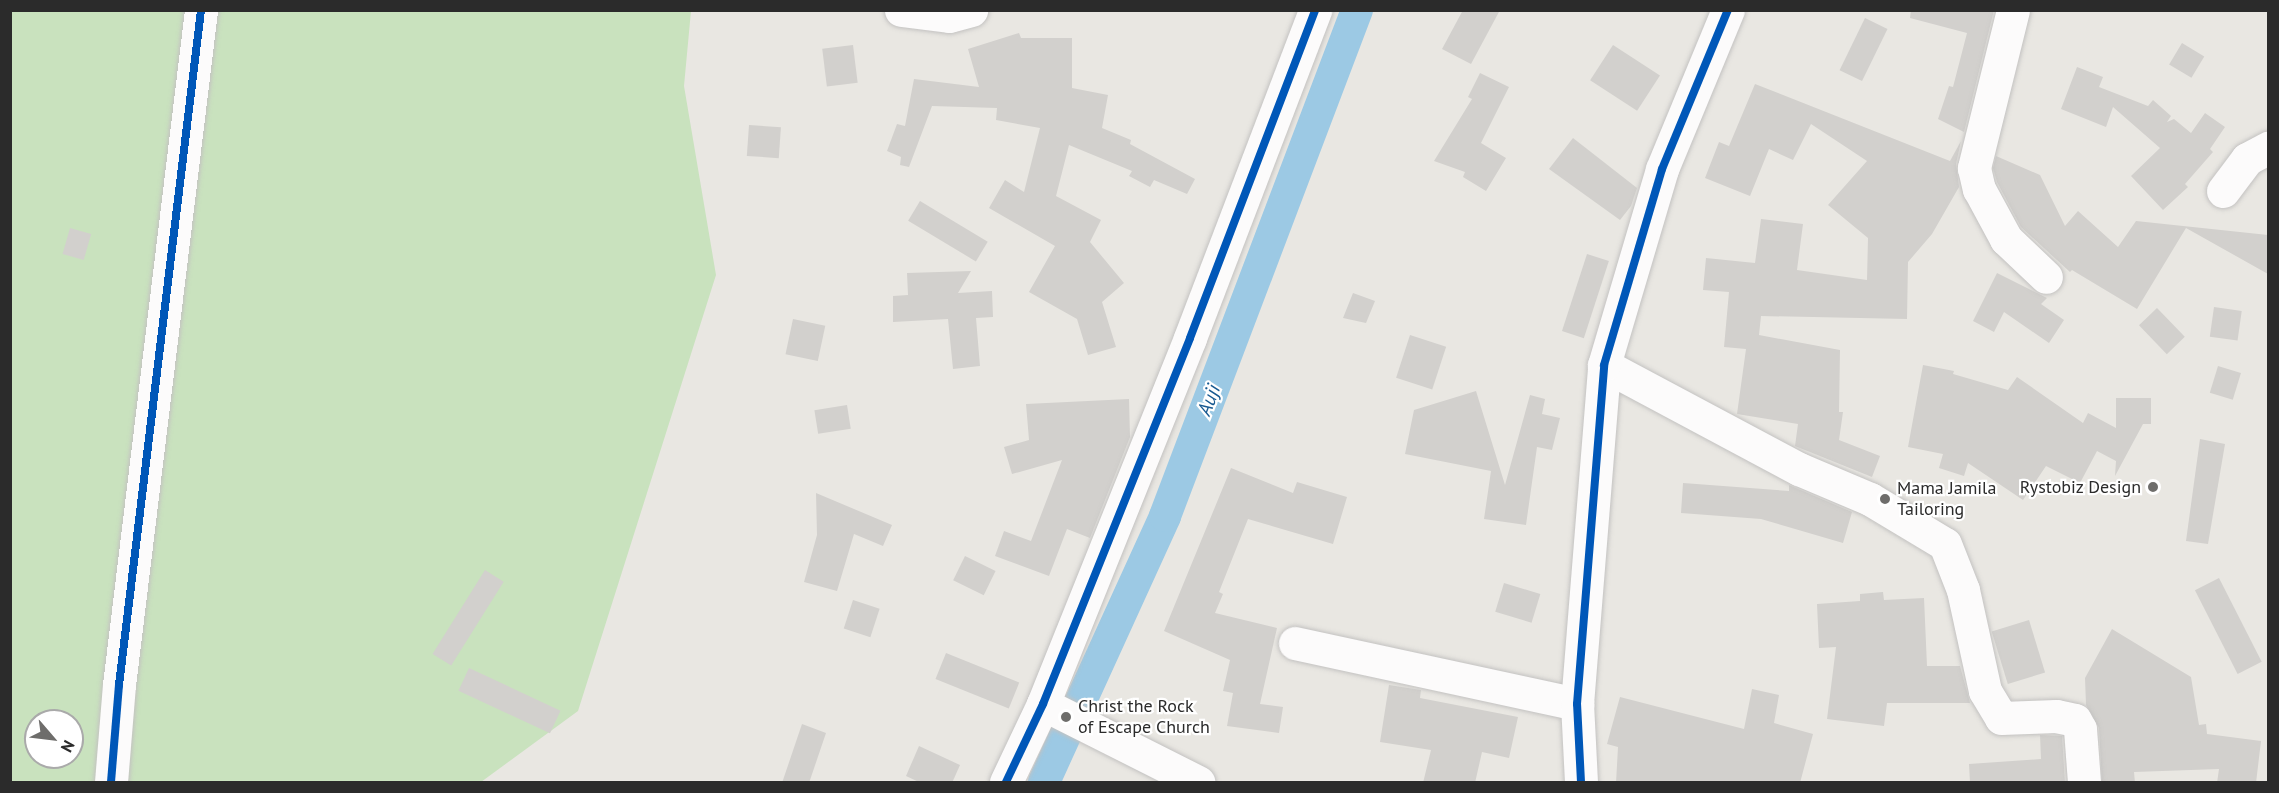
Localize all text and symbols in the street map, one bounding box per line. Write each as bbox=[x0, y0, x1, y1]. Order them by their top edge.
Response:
water label: Auji bbox=[1192, 381, 1226, 419]
place label: Rystobiz Design bbox=[2019, 476, 2141, 498]
place label: Mama Jamila Tailoring bbox=[1897, 478, 1996, 520]
marker: Rystobiz Design bbox=[2146, 480, 2160, 494]
marker: Mama Jamila Tailoring bbox=[1878, 492, 1892, 506]
place label: Christ the Rock of Escape Church bbox=[1078, 696, 1210, 738]
north arrow bbox=[24, 709, 84, 769]
marker: Christ the Rock of Escape Church bbox=[1059, 710, 1073, 724]
text: N bbox=[57, 737, 79, 756]

